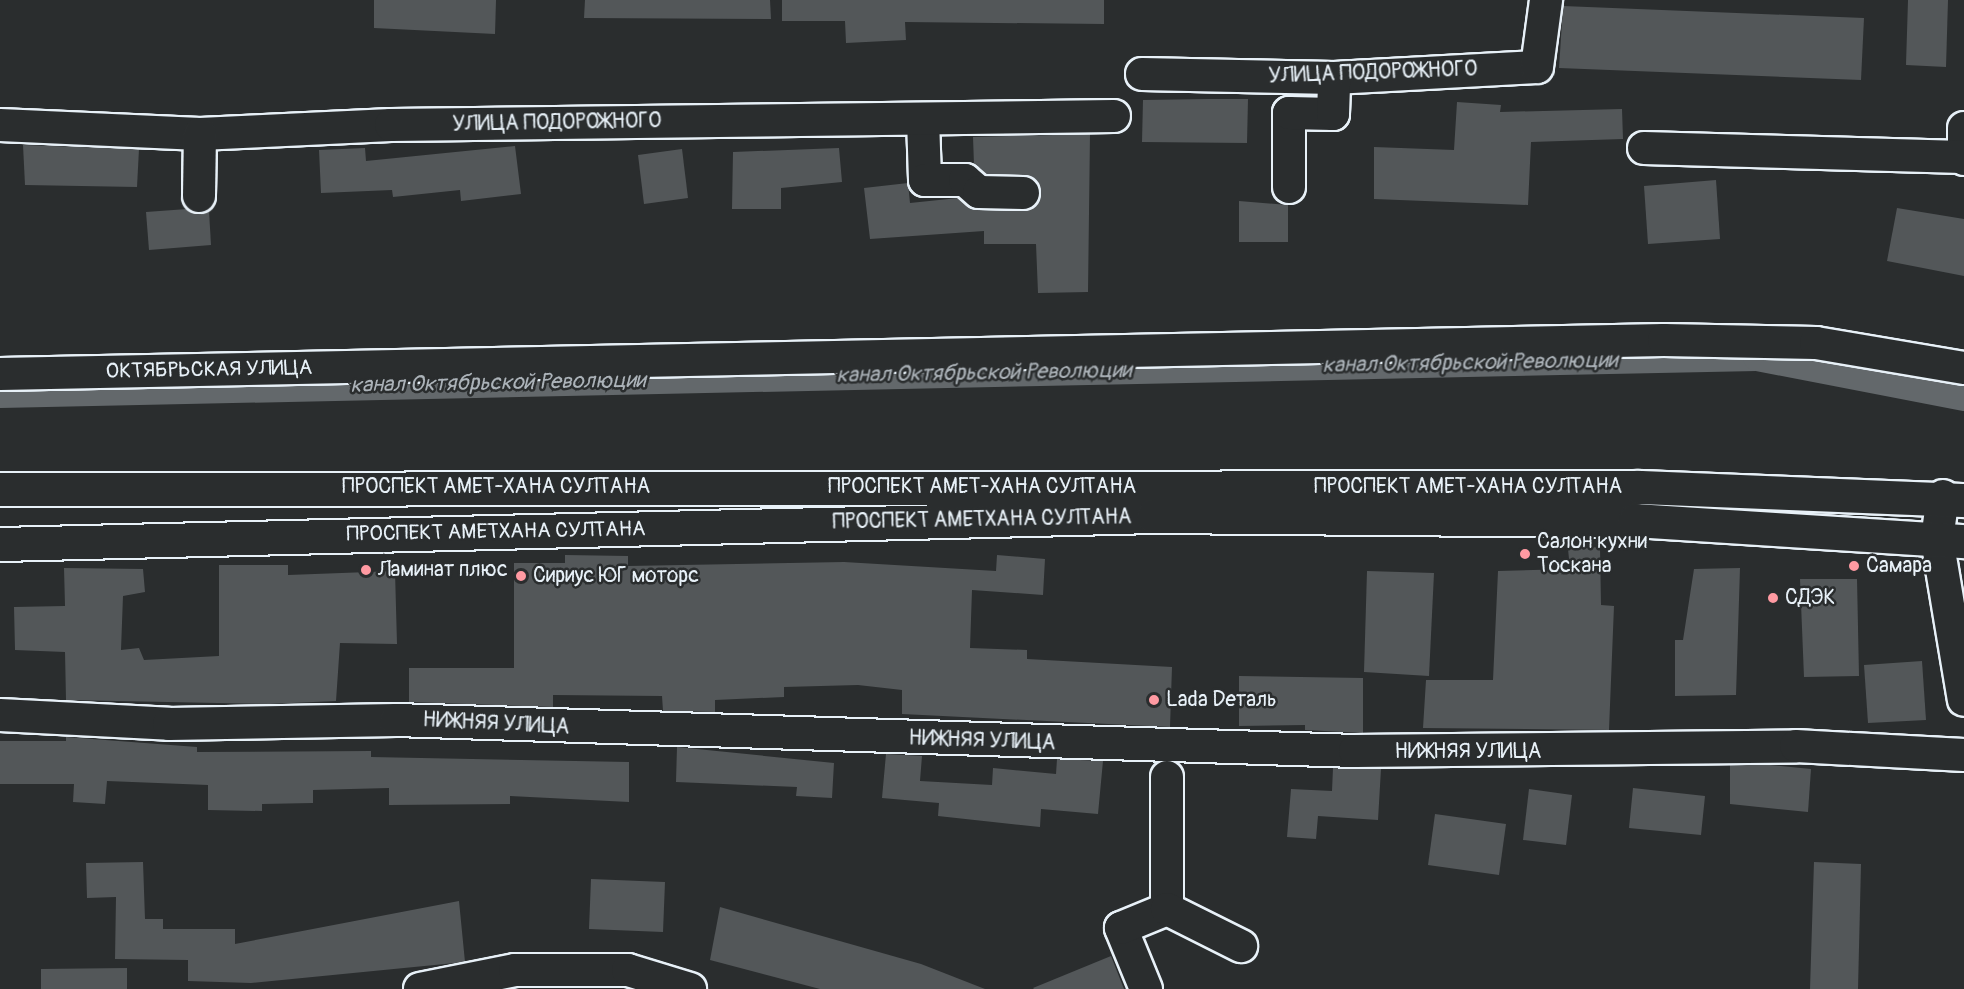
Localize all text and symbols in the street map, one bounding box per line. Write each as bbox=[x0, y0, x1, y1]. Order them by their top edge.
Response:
street label: УЛИЦА ПОДОРОЖНОГО bbox=[1268, 57, 1478, 89]
street label: УЛИЦА ПОДОРОЖНОГО bbox=[452, 109, 662, 137]
water label: канал Октябрьской Революции bbox=[1322, 347, 1618, 379]
street label: ОКТЯБРЬСКАЯ УЛИЦА bbox=[106, 356, 312, 384]
water label: канал Октябрьской Революции bbox=[836, 357, 1132, 389]
water label: канал Октябрьской Революции bbox=[350, 367, 646, 399]
street label: ПРОСПЕКТ АМЕТ-ХАНА СУЛТАНА bbox=[342, 474, 650, 500]
street label: ПРОСПЕКТ АМЕТ-ХАНА СУЛТАНА bbox=[828, 474, 1136, 500]
street label: ПРОСПЕКТ АМЕТ-ХАНА СУЛТАНА bbox=[1314, 474, 1622, 500]
street label: ПРОСПЕКТ АМЕТХАНА СУЛТАНА bbox=[832, 505, 1132, 535]
street label: ПРОСПЕКТ АМЕТХАНА СУЛТАНА bbox=[346, 517, 646, 547]
place label: Салон кухни Тоскана bbox=[1537, 529, 1647, 579]
marker: Салон кухни Тоскана bbox=[1518, 547, 1532, 561]
place label: Самара bbox=[1866, 553, 1932, 579]
place label: Ламинат плюс bbox=[378, 557, 508, 583]
marker: Самара bbox=[1847, 559, 1861, 573]
marker: Ламинат плюс bbox=[359, 563, 373, 577]
place label: Сириус ЮГ моторс bbox=[533, 563, 699, 589]
marker: Сириус ЮГ моторс bbox=[514, 569, 528, 583]
place label: СДЭК bbox=[1785, 585, 1835, 611]
marker: СДЭК bbox=[1766, 591, 1780, 605]
place label: Lada Dеталь bbox=[1166, 687, 1277, 713]
marker: Lada Dеталь bbox=[1147, 693, 1161, 707]
street label: НИЖНЯЯ УЛИЦА bbox=[422, 708, 570, 740]
street label: НИЖНЯЯ УЛИЦА bbox=[908, 726, 1056, 756]
street label: НИЖНЯЯ УЛИЦА bbox=[1395, 739, 1541, 765]

